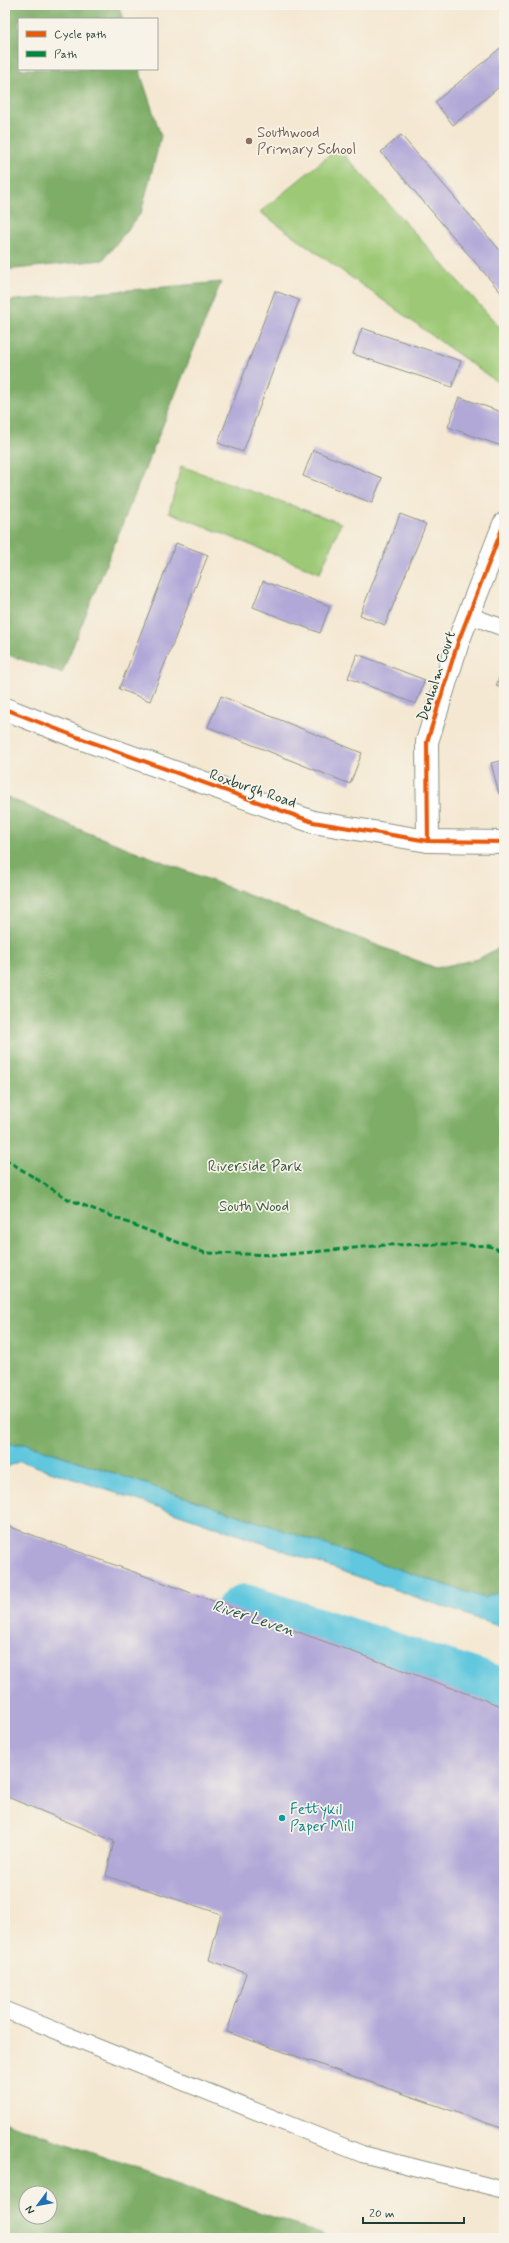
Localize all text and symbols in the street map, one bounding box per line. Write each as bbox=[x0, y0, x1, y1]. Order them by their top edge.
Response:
legend bbox=[18, 18, 158, 70]
text: Cycle path bbox=[54, 27, 106, 43]
text: Path bbox=[54, 47, 77, 63]
place label: Southwood Primary School bbox=[257, 123, 356, 160]
marker: Southwood Primary School bbox=[244, 136, 254, 146]
street label: Denholm Court bbox=[413, 628, 461, 724]
street label: Roxburgh Road bbox=[206, 765, 299, 814]
park label: Riverside Park bbox=[208, 1157, 303, 1177]
park label: South Wood bbox=[219, 1197, 289, 1217]
water label: River Leven bbox=[210, 1595, 298, 1642]
place label: Fettykil Paper Mill bbox=[290, 1800, 354, 1837]
marker: Fettykil Paper Mill bbox=[277, 1813, 287, 1823]
north arrow bbox=[18, 2185, 58, 2225]
scale bar bbox=[363, 2199, 464, 2225]
text: N bbox=[22, 2203, 38, 2217]
text: 20 m bbox=[369, 2206, 395, 2222]

